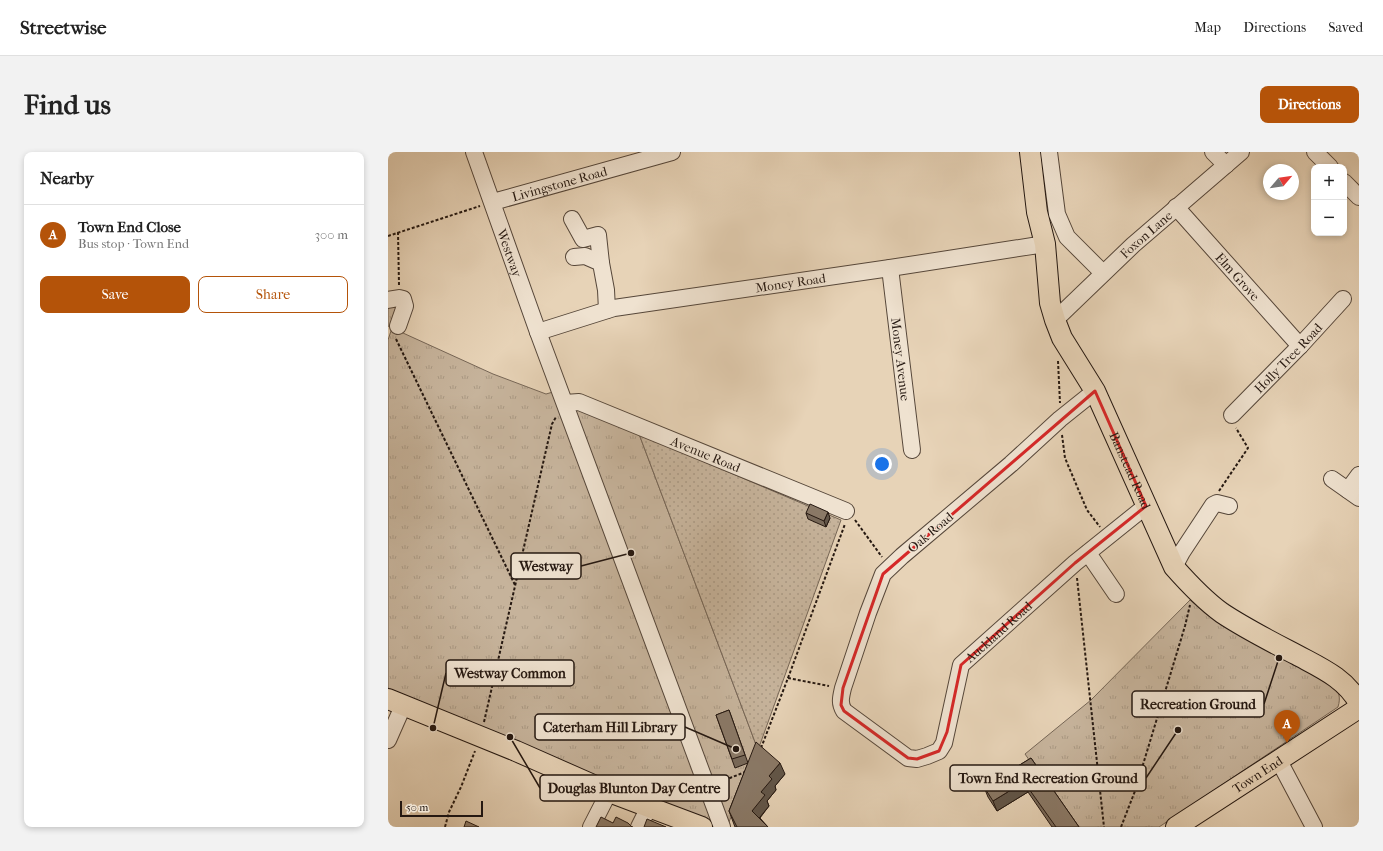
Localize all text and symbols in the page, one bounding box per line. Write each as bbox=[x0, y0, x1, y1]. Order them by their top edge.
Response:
text: Streetwise bbox=[20, 17, 106, 39]
text: Map bbox=[1194, 19, 1221, 36]
text: Directions bbox=[1243, 19, 1306, 36]
text: Saved bbox=[1328, 19, 1363, 36]
button: Directions bbox=[1260, 86, 1359, 123]
text: Find us bbox=[24, 88, 111, 121]
street label: Livingstone Road bbox=[510, 163, 610, 204]
north arrow bbox=[1263, 164, 1299, 200]
map controls bbox=[1311, 164, 1347, 236]
button: + bbox=[1311, 164, 1347, 200]
text: Nearby bbox=[40, 168, 94, 188]
button: − bbox=[1311, 200, 1347, 236]
street label: Foxon Lane bbox=[1117, 207, 1176, 261]
text: Town End Close bbox=[78, 218, 181, 236]
street label: Westway bbox=[494, 226, 525, 280]
text: A bbox=[49, 227, 57, 242]
text: 300 m bbox=[315, 227, 348, 242]
text: Bus stop · Town End bbox=[78, 236, 189, 251]
street label: Elm Grove bbox=[1212, 250, 1263, 304]
street label: Money Road bbox=[754, 270, 827, 295]
button: Save bbox=[40, 276, 190, 313]
button: Share bbox=[198, 276, 348, 313]
street label: Money Avenue bbox=[888, 317, 913, 402]
street label: Holly Tree Road bbox=[1251, 319, 1326, 396]
street label: Banstead Road bbox=[1106, 430, 1154, 512]
street label: Avenue Road bbox=[668, 433, 743, 475]
your location bbox=[872, 454, 892, 474]
street label: Oak Road bbox=[905, 508, 957, 556]
callout: Westway bbox=[511, 553, 581, 579]
text: Westway bbox=[518, 558, 574, 575]
street label: Auckland Road bbox=[962, 598, 1036, 666]
callout: Westway Common bbox=[446, 660, 574, 686]
text: Westway Common bbox=[453, 665, 567, 682]
callout: Recreation Ground bbox=[1132, 691, 1264, 717]
text: Recreation Ground bbox=[1140, 696, 1257, 713]
pin: A bbox=[1274, 710, 1300, 743]
callout: Caterham Hill Library bbox=[535, 714, 685, 740]
text: Caterham Hill Library bbox=[543, 719, 679, 736]
street label: Town End bbox=[1230, 752, 1286, 796]
callout: Town End Recreation Ground bbox=[950, 765, 1146, 791]
text: Town End Recreation Ground bbox=[957, 770, 1139, 787]
callout: Douglas Blunton Day Centre bbox=[540, 775, 729, 801]
text: Douglas Blunton Day Centre bbox=[547, 780, 721, 797]
scale bar bbox=[400, 799, 483, 818]
text: 50 m bbox=[406, 801, 428, 814]

